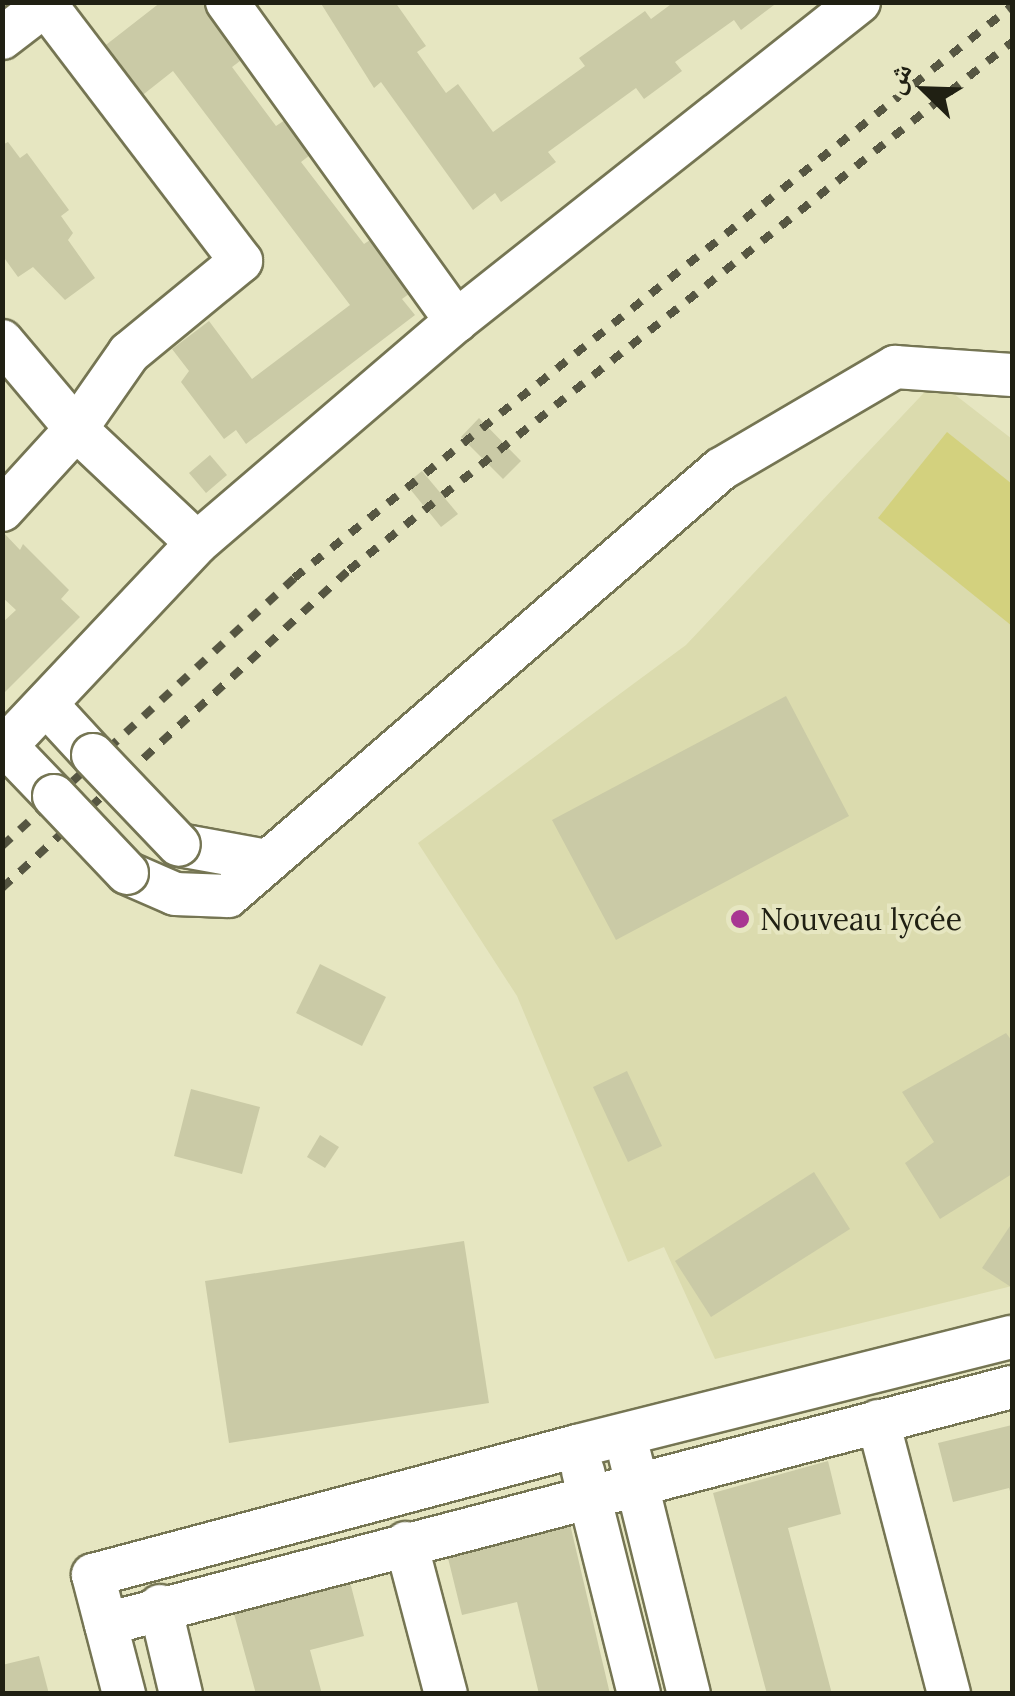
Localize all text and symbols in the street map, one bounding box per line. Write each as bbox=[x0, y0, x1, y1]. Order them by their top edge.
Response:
north arrow bbox=[875, 40, 975, 140]
text: ش bbox=[875, 58, 920, 99]
place label: Nouveau lycée bbox=[760, 901, 962, 937]
marker: Nouveau lycée bbox=[729, 908, 751, 930]

